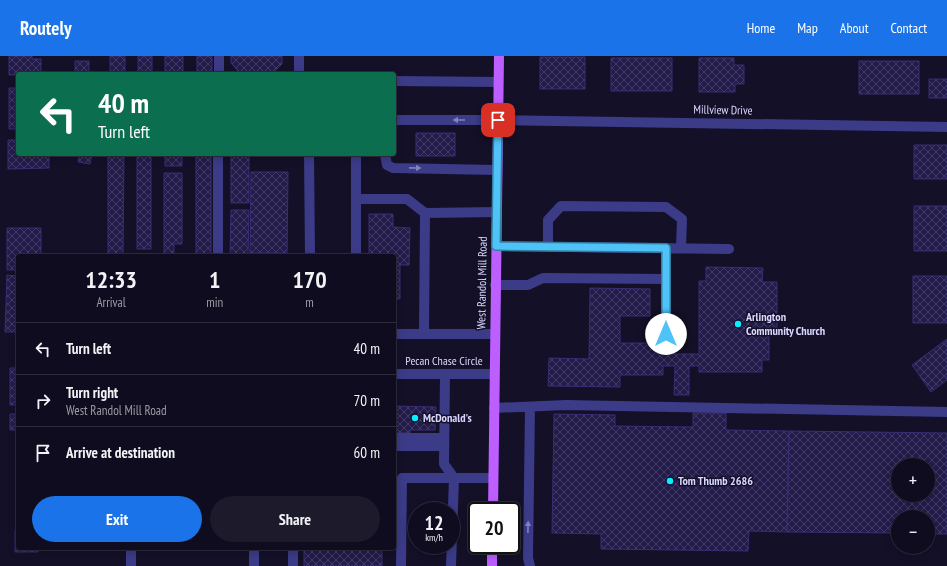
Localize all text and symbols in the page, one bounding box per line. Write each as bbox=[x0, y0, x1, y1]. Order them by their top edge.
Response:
text: Routely bbox=[20, 16, 72, 40]
text: Home bbox=[747, 19, 775, 37]
text: Map bbox=[797, 19, 818, 37]
text: About bbox=[840, 19, 869, 37]
text: Contact bbox=[891, 19, 927, 37]
text: 40 m bbox=[98, 84, 149, 121]
icon: left bbox=[32, 88, 84, 140]
street label: Millview Drive bbox=[693, 101, 753, 118]
pin bbox=[481, 103, 515, 137]
icon: arrive bbox=[487, 109, 509, 131]
one-way arrow bbox=[452, 117, 465, 123]
text: Turn left bbox=[98, 120, 150, 143]
one-way arrow bbox=[409, 165, 421, 172]
street label: West Randol Mill Road bbox=[473, 236, 490, 330]
text: 12:33 bbox=[85, 264, 137, 295]
text: 1 bbox=[209, 264, 220, 295]
text: 170 bbox=[292, 264, 327, 295]
text: Arrival bbox=[96, 294, 126, 311]
text: min bbox=[206, 294, 223, 311]
text: m bbox=[305, 294, 314, 311]
place label: Arlington Community Church bbox=[745, 309, 825, 338]
position arrow bbox=[645, 313, 687, 355]
marker: Arlington Community Church bbox=[733, 319, 743, 329]
icon: left bbox=[32, 338, 54, 360]
text: Turn left bbox=[66, 339, 111, 358]
text: 40 m bbox=[354, 339, 380, 358]
street label: Pecan Chase Circle bbox=[405, 353, 483, 368]
text: Turn right bbox=[66, 383, 118, 402]
icon: right bbox=[32, 390, 54, 412]
text: 70 m bbox=[354, 391, 380, 410]
text: West Randol Mill Road bbox=[66, 402, 167, 419]
place label: McDonald's bbox=[423, 410, 472, 425]
marker: McDonald's bbox=[410, 413, 420, 423]
icon: arrive bbox=[32, 442, 54, 464]
text: Arrive at destination bbox=[66, 443, 175, 462]
text: 60 m bbox=[354, 443, 380, 462]
map controls bbox=[891, 458, 935, 554]
button: + bbox=[891, 458, 935, 502]
place label: Tom Thumb 2686 bbox=[678, 473, 753, 488]
marker: Tom Thumb 2686 bbox=[665, 476, 675, 486]
button: Exit bbox=[32, 496, 202, 542]
button: Share bbox=[210, 496, 380, 542]
speed limit sign: 20 bbox=[468, 502, 520, 554]
text: 12 bbox=[424, 510, 444, 536]
button: − bbox=[891, 510, 935, 554]
one-way arrow bbox=[525, 520, 531, 533]
text: km/h bbox=[425, 531, 443, 544]

